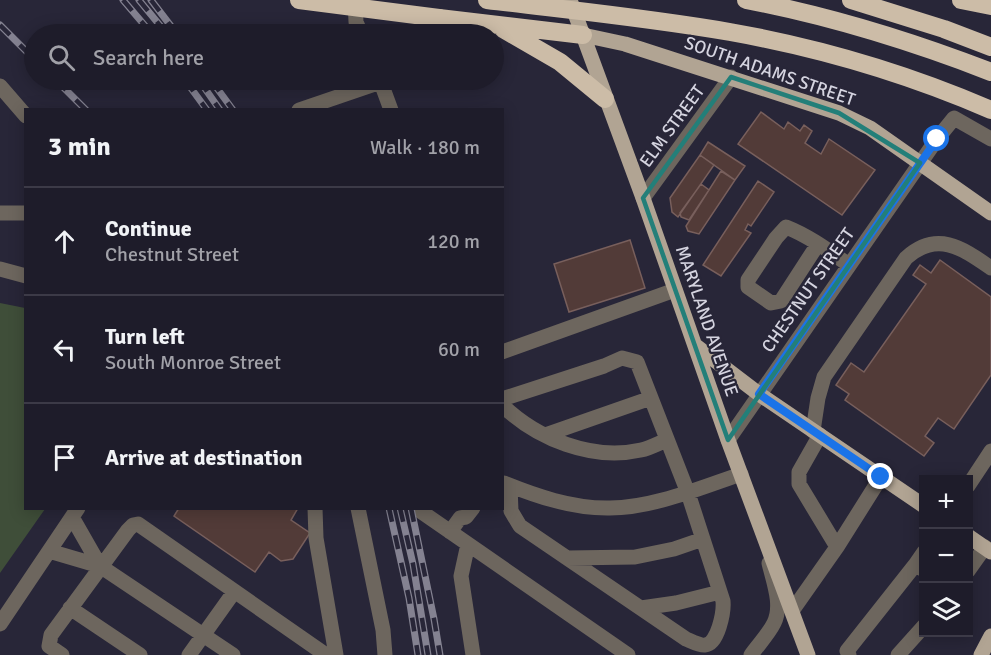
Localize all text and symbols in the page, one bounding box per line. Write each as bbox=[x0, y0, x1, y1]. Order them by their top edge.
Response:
search box bbox=[24, 24, 504, 90]
street label: SOUTH ADAMS STREET bbox=[682, 31, 858, 111]
icon: search bbox=[45, 41, 78, 74]
text: Search here bbox=[93, 44, 204, 71]
street label: ELM STREET bbox=[635, 80, 709, 171]
route start bbox=[923, 125, 949, 151]
text: 3 min bbox=[48, 131, 111, 163]
text: Walk · 180 m bbox=[370, 135, 480, 160]
text: Continue bbox=[105, 215, 192, 242]
street label: CHESTNUT STREET bbox=[757, 223, 859, 357]
icon: ahead bbox=[48, 225, 81, 258]
text: 120 m bbox=[427, 229, 480, 254]
text: Chestnut Street bbox=[105, 242, 239, 267]
street label: MARYLAND AVENUE bbox=[671, 243, 743, 399]
text: Turn left bbox=[105, 323, 185, 350]
icon: left bbox=[48, 333, 81, 366]
text: 60 m bbox=[438, 337, 480, 362]
text: South Monroe Street bbox=[105, 350, 281, 375]
icon: arrive bbox=[48, 441, 81, 474]
text: Arrive at destination bbox=[105, 444, 302, 471]
route end bbox=[867, 463, 893, 489]
map controls bbox=[919, 475, 973, 637]
button: + bbox=[919, 475, 973, 529]
button: − bbox=[919, 529, 973, 583]
button: layers bbox=[919, 583, 973, 637]

